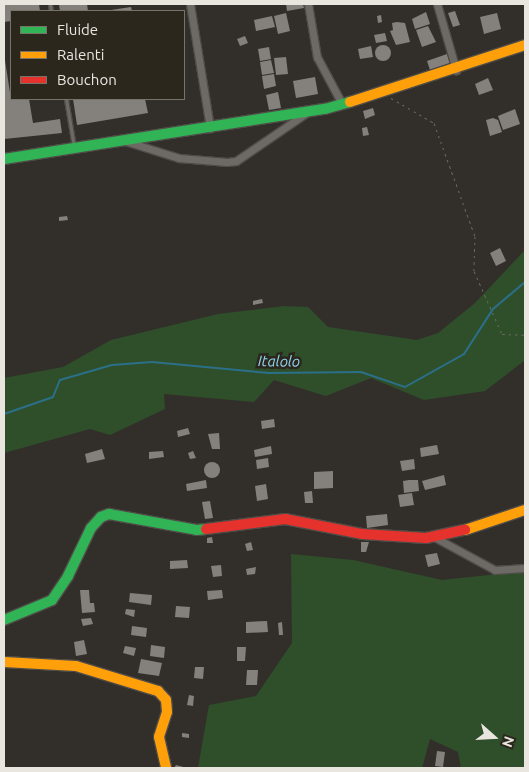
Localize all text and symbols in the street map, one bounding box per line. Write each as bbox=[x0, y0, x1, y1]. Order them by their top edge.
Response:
legend bbox=[10, 10, 185, 100]
text: Fluide bbox=[57, 21, 98, 38]
text: Ralenti bbox=[57, 46, 104, 63]
text: Bouchon bbox=[57, 71, 117, 88]
water label: Italolo bbox=[258, 352, 300, 370]
north arrow bbox=[469, 712, 519, 762]
text: N bbox=[499, 734, 517, 749]

